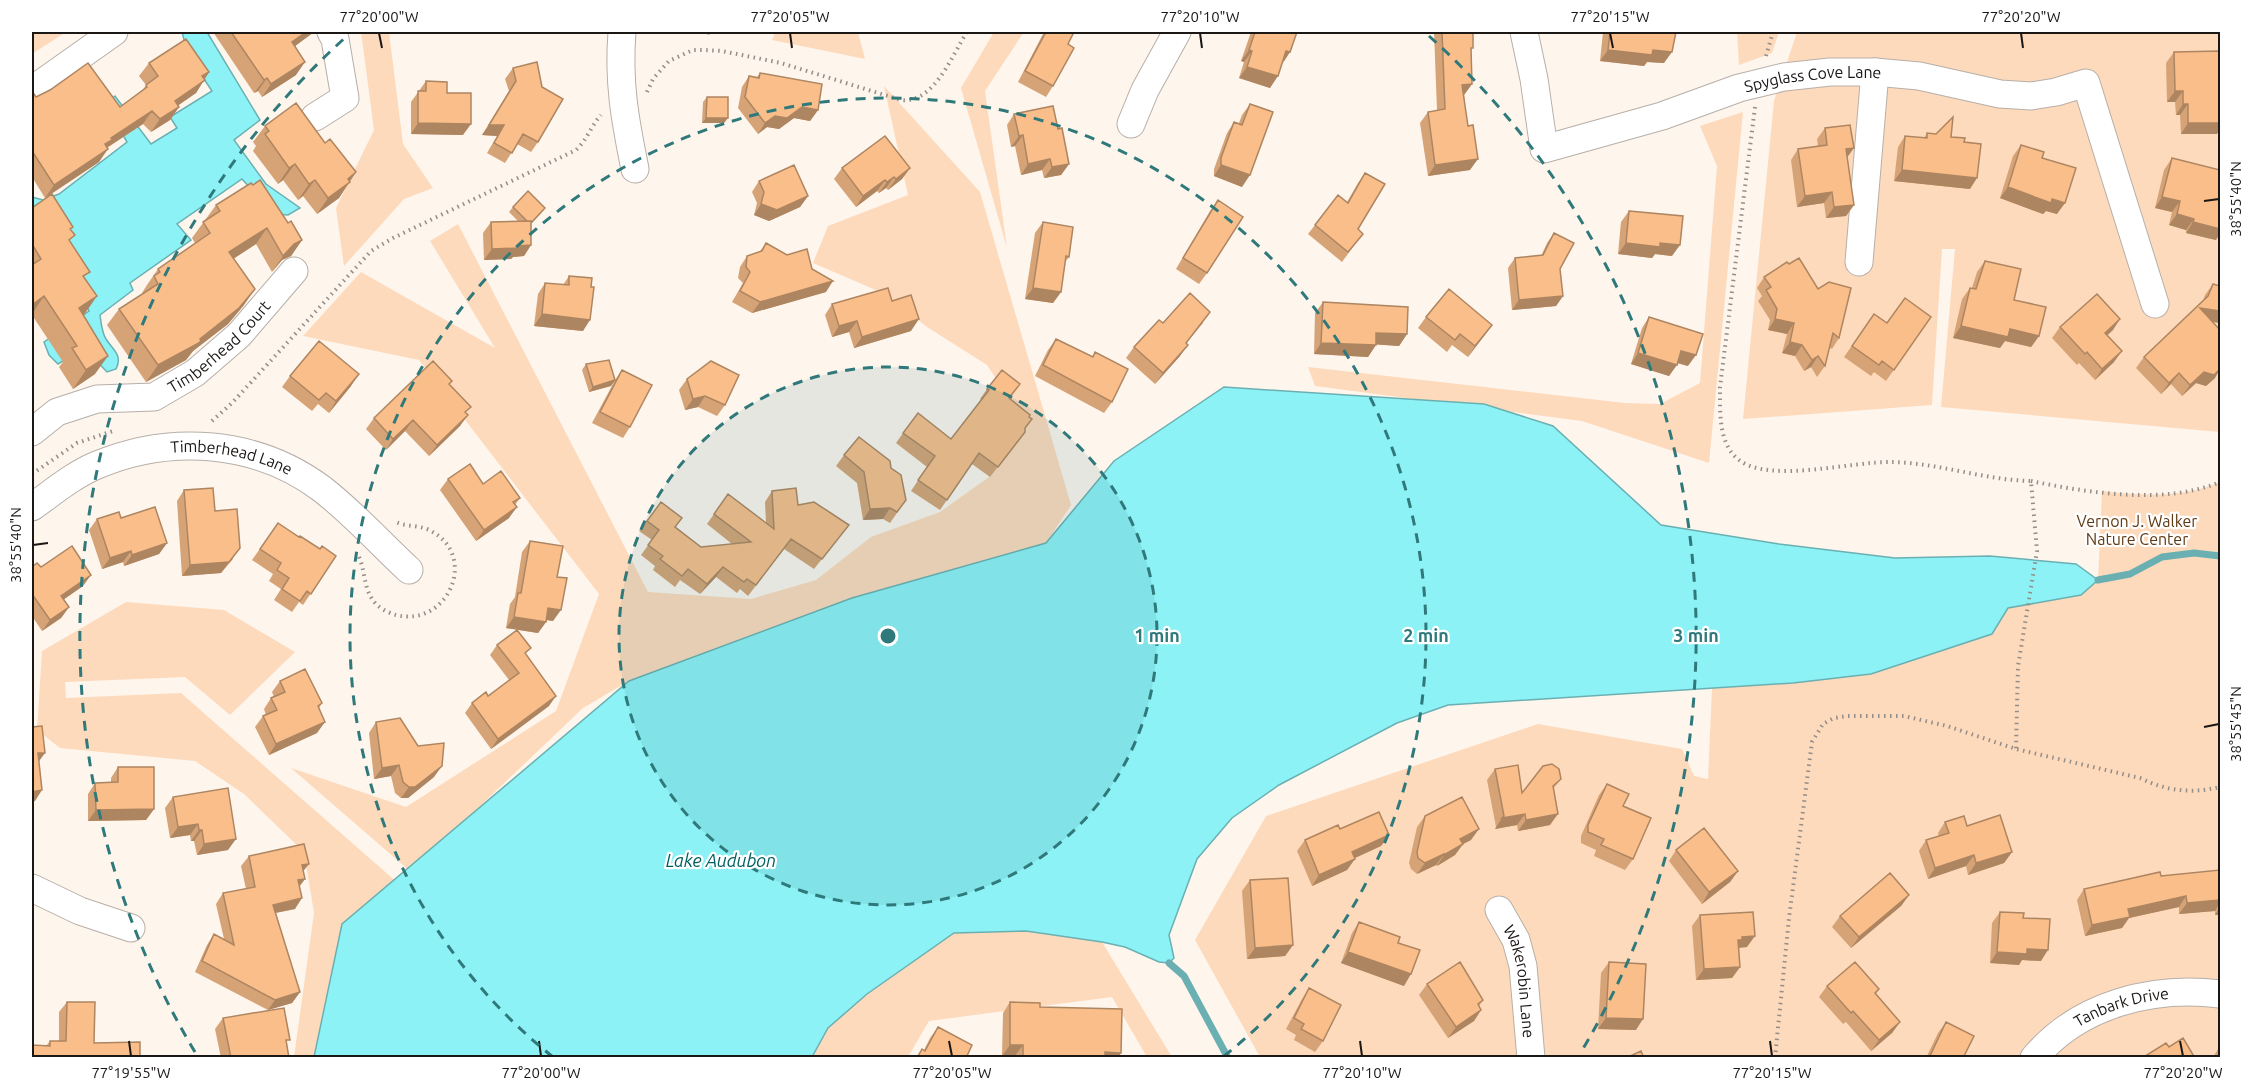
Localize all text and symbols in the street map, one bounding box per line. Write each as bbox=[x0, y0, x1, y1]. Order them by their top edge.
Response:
text: 77°20'00"W bbox=[339, 8, 419, 25]
text: 77°20'05"W bbox=[750, 8, 830, 25]
text: 77°20'10"W bbox=[1160, 8, 1240, 25]
text: 77°20'15"W bbox=[1570, 8, 1650, 25]
text: 77°20'20"W bbox=[1981, 8, 2061, 25]
street label: Spyglass Cove Lane bbox=[1742, 63, 1882, 95]
text: 38°55'40"N bbox=[2227, 161, 2244, 237]
street label: Timberhead Court bbox=[164, 296, 274, 396]
street label: Timberhead Lane bbox=[170, 437, 296, 478]
text: 38°55'40"N bbox=[7, 507, 24, 583]
park label: Vernon J. Walker Nature Center bbox=[2077, 512, 2197, 548]
text: 1 min bbox=[1134, 625, 1180, 645]
text: 2 min bbox=[1403, 625, 1449, 645]
text: 3 min bbox=[1673, 625, 1719, 645]
centre of rings bbox=[878, 626, 898, 646]
text: 38°55'45"N bbox=[2227, 686, 2244, 762]
water label: Lake Audubon bbox=[666, 850, 776, 870]
street label: Wakerobin Lane bbox=[1500, 922, 1538, 1039]
street label: Tanbark Drive bbox=[2070, 984, 2170, 1030]
text: 77°19'55"W bbox=[91, 1064, 171, 1081]
text: 77°20'00"W bbox=[501, 1064, 581, 1081]
text: 77°20'05"W bbox=[912, 1064, 992, 1081]
text: 77°20'10"W bbox=[1322, 1064, 1402, 1081]
text: 77°20'15"W bbox=[1732, 1064, 1812, 1081]
text: 77°20'20"W bbox=[2143, 1064, 2223, 1081]

